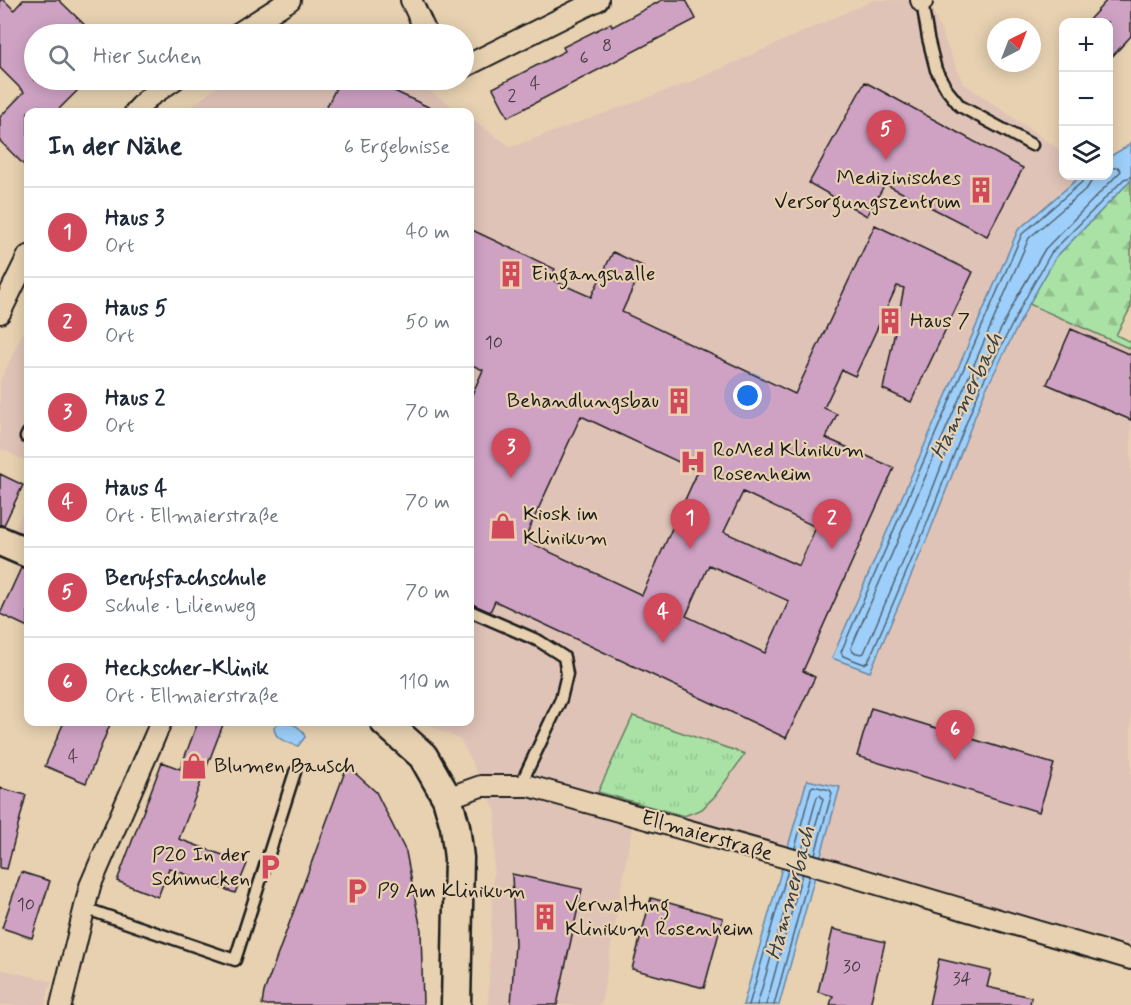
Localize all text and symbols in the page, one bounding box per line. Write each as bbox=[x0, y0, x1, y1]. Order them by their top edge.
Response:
north arrow bbox=[987, 18, 1041, 72]
map controls bbox=[1059, 18, 1113, 180]
button: + bbox=[1059, 18, 1113, 72]
search box bbox=[24, 24, 474, 90]
house number: 8 bbox=[602, 34, 612, 58]
icon: search bbox=[45, 41, 78, 74]
text: Hier suchen bbox=[93, 43, 202, 71]
house number: 6 bbox=[579, 46, 589, 70]
house number: 4 bbox=[530, 72, 540, 96]
button: − bbox=[1059, 72, 1113, 126]
house number: 2 bbox=[508, 84, 517, 108]
pin: 5 bbox=[866, 110, 906, 160]
button: layers bbox=[1059, 126, 1113, 180]
text: In der Nähe bbox=[48, 130, 182, 164]
text: 6 Ergebnisse bbox=[344, 134, 450, 161]
place label: Medizinisches Versorgungszentrum bbox=[774, 164, 961, 218]
building icon: Medizinisches Versorgungszentrum bbox=[966, 175, 996, 205]
text: Haus 3 bbox=[105, 205, 164, 233]
text: 1 bbox=[63, 219, 72, 246]
text: 40 m bbox=[406, 219, 450, 246]
text: Ort bbox=[105, 233, 134, 260]
building icon: Eingangshalle bbox=[496, 259, 526, 289]
place label: Eingangshalle bbox=[531, 260, 655, 290]
text: Haus 5 bbox=[105, 295, 168, 323]
building icon: Haus 7 bbox=[875, 306, 905, 336]
place label: Haus 7 bbox=[910, 307, 970, 335]
text: 2 bbox=[63, 309, 72, 336]
text: 50 m bbox=[405, 309, 450, 336]
text: Ort bbox=[105, 323, 134, 350]
water label: Hammerbach bbox=[924, 328, 1010, 464]
house number: 10 bbox=[485, 331, 503, 355]
your location bbox=[733, 381, 762, 410]
text: Haus 2 bbox=[105, 385, 165, 413]
building icon: Behandlungsbau bbox=[664, 386, 694, 416]
place label: Behandlungsbau bbox=[507, 387, 659, 415]
text: 3 bbox=[63, 399, 72, 426]
text: 70 m bbox=[405, 399, 450, 426]
text: Ort bbox=[105, 413, 134, 440]
pin: 3 bbox=[492, 428, 530, 478]
place label: RoMed Klinikum Rosenheim bbox=[713, 436, 864, 488]
hospital icon: RoMed Klinikum Rosenheim bbox=[678, 447, 708, 477]
text: Haus 4 bbox=[105, 475, 167, 503]
text: 4 bbox=[62, 489, 73, 516]
text: 70 m bbox=[405, 489, 450, 516]
place label: Kiosk im Klinikum bbox=[523, 500, 608, 552]
pin: 1 bbox=[670, 500, 710, 549]
pin: 2 bbox=[812, 500, 852, 549]
text: Ort · Ellmaierstraße bbox=[105, 503, 279, 530]
shop icon: Kiosk im Klinikum bbox=[488, 511, 518, 541]
text: Berufsfachschule bbox=[105, 565, 266, 593]
text: 5 bbox=[62, 579, 74, 606]
text: 70 m bbox=[405, 579, 450, 606]
text: Schule · Lilienweg bbox=[105, 593, 256, 620]
pin: 4 bbox=[644, 594, 682, 643]
text: Heckscher-Klinik bbox=[105, 655, 269, 683]
text: 6 bbox=[62, 669, 73, 696]
text: 110 m bbox=[399, 669, 450, 696]
text: Ort · Ellmaierstraße bbox=[105, 683, 279, 710]
pin: 6 bbox=[936, 710, 974, 760]
house number: 4 bbox=[68, 745, 78, 769]
shop icon: Blumen Bausch bbox=[179, 751, 209, 781]
place label: Blumen Bausch bbox=[214, 752, 355, 780]
street label: Ellmaierstraße bbox=[638, 804, 776, 868]
water label: Hammerbach bbox=[760, 823, 822, 963]
place label: P20 In der Schmucken bbox=[151, 841, 250, 893]
parking icon: P20 In der Schmucken bbox=[255, 852, 285, 882]
parking icon: P9 Am Klinikum bbox=[342, 876, 372, 906]
place label: P9 Am Klinikum bbox=[377, 877, 526, 905]
place label: Verwaltung Klinikum Rosenheim bbox=[565, 891, 753, 943]
house number: 10 bbox=[17, 893, 35, 917]
building icon: Verwaltung Klinikum Rosenheim bbox=[530, 902, 560, 932]
house number: 30 bbox=[843, 955, 861, 979]
house number: 34 bbox=[952, 967, 972, 991]

